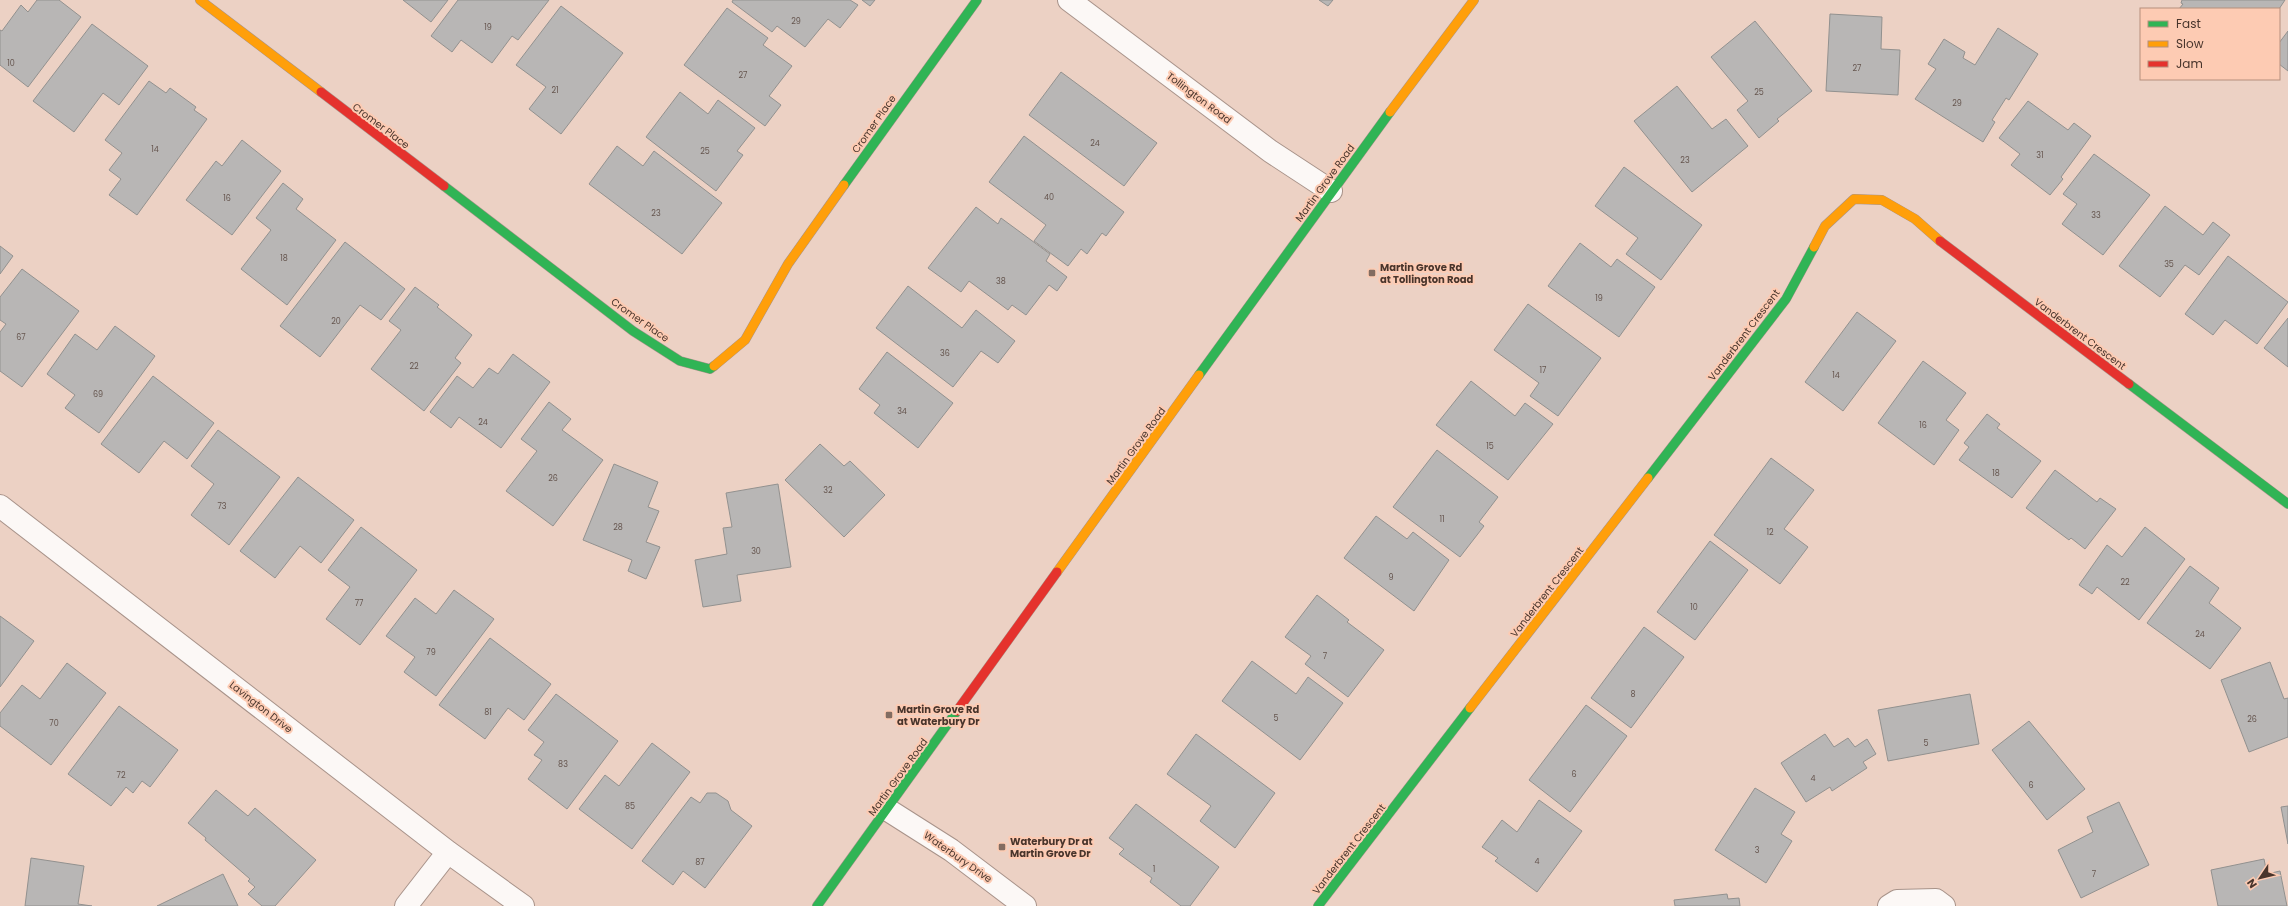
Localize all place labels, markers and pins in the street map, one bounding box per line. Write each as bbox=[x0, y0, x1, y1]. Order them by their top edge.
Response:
place label: Martin Grove Rd at Tollington Road bbox=[1380, 260, 1474, 287]
marker: Martin Grove Rd at Tollington Road bbox=[1367, 268, 1377, 278]
place label: Martin Grove Rd at Waterbury Dr bbox=[897, 702, 980, 729]
marker: Martin Grove Rd at Waterbury Dr bbox=[884, 710, 894, 720]
place label: Waterbury Dr at Martin Grove Dr bbox=[1010, 834, 1093, 861]
marker: Waterbury Dr at Martin Grove Dr bbox=[997, 842, 1007, 852]

